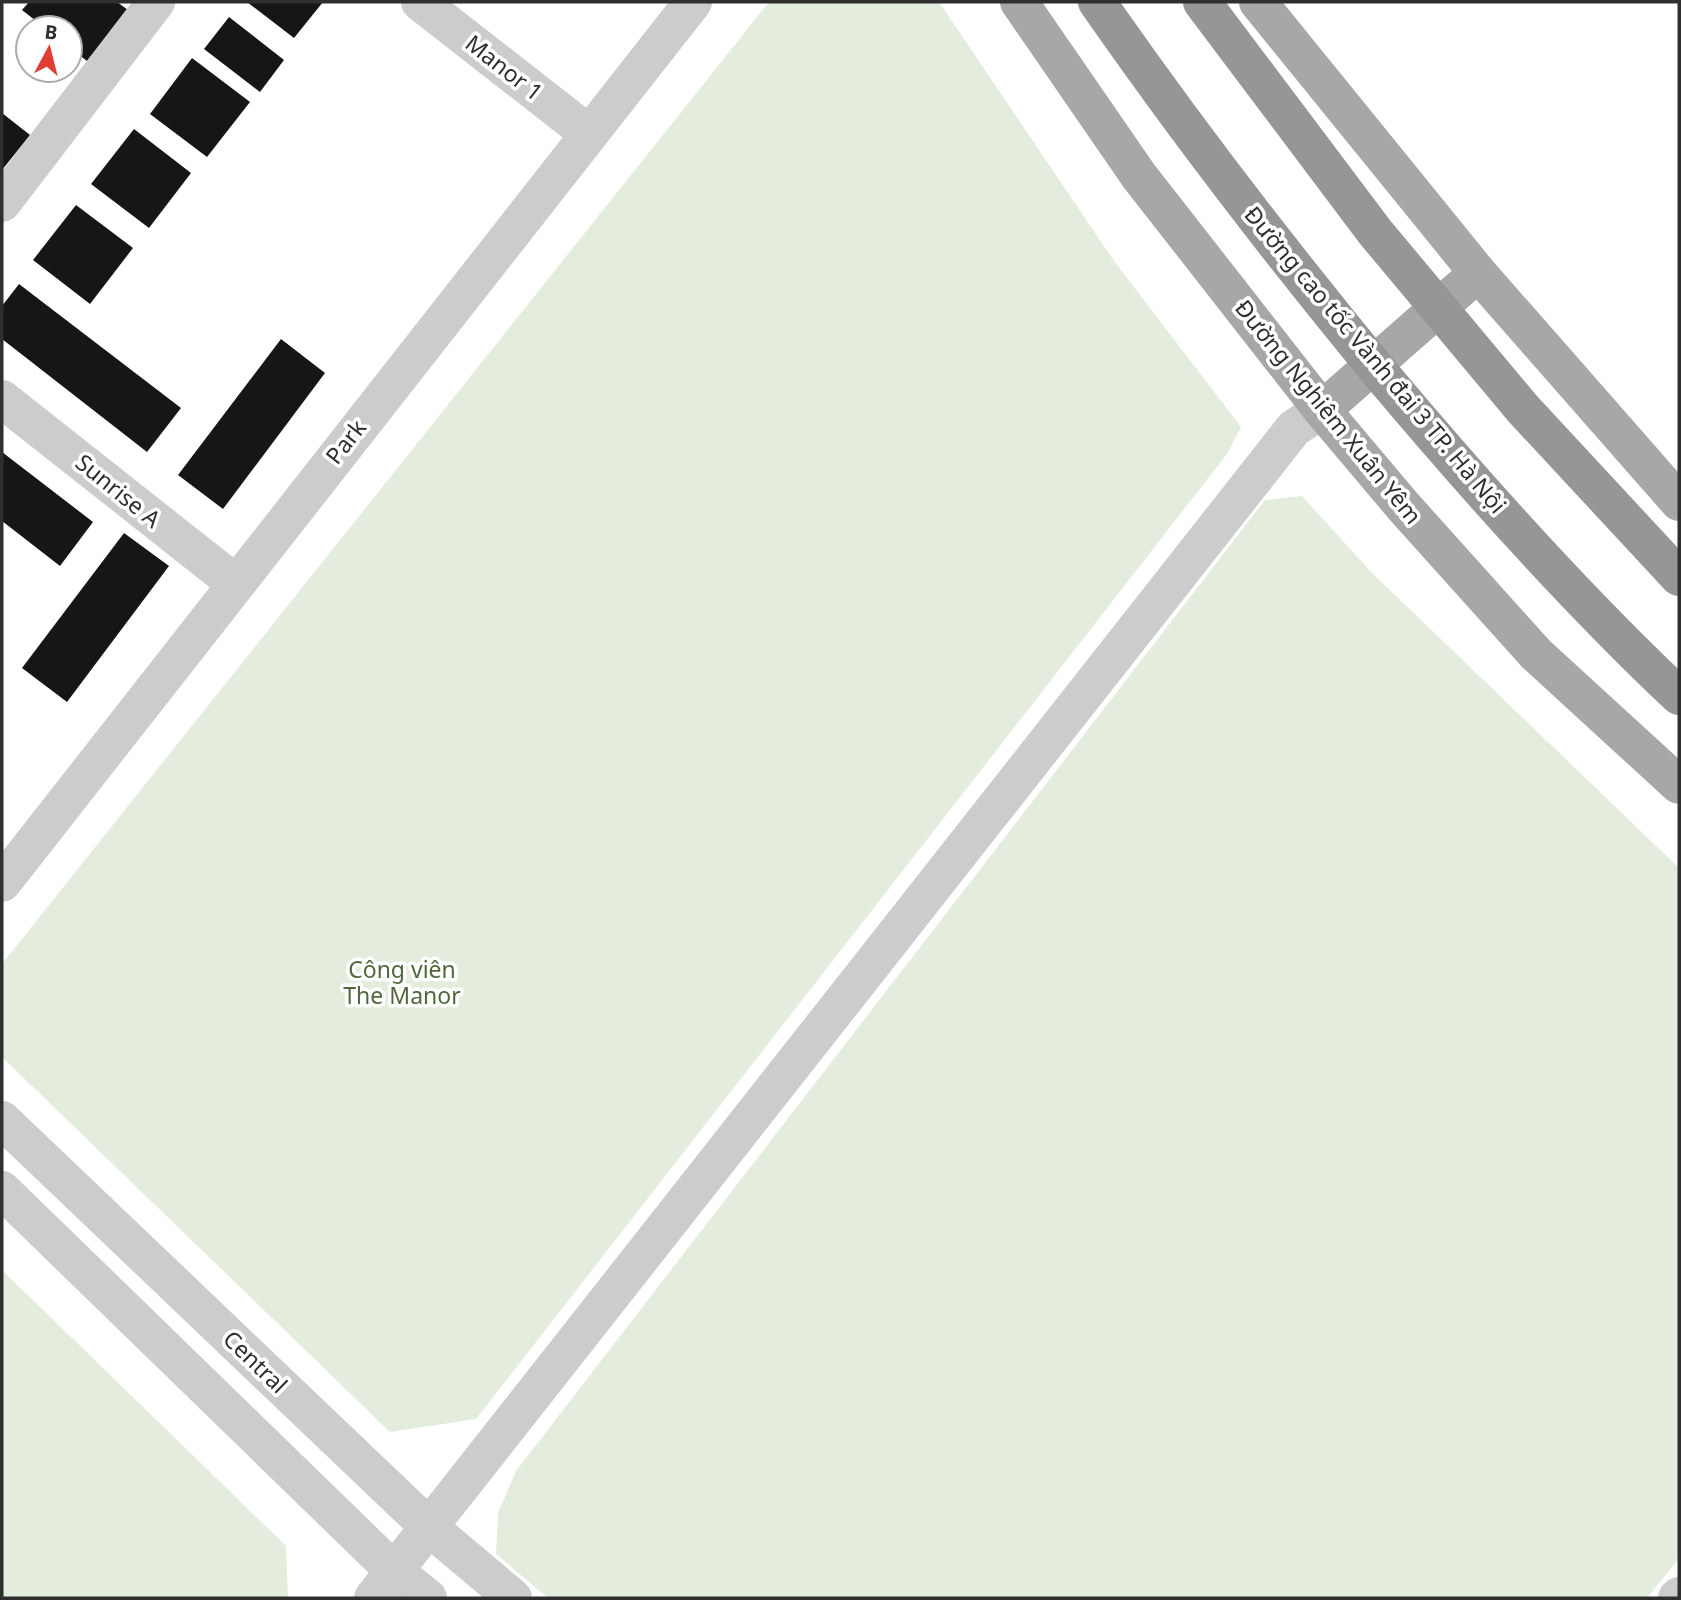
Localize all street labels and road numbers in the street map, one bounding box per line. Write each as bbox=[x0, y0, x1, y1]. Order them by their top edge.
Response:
street label: Manor 1 bbox=[459, 27, 550, 108]
street label: Đường cao tốc Vành đai 3 TP. Hà Nội bbox=[1238, 199, 1514, 520]
street label: Đường Nghiêm Xuân Yêm bbox=[1228, 292, 1429, 530]
street label: Park bbox=[318, 412, 373, 470]
street label: Sunrise A bbox=[69, 446, 168, 535]
street label: Central bbox=[217, 1323, 295, 1400]

